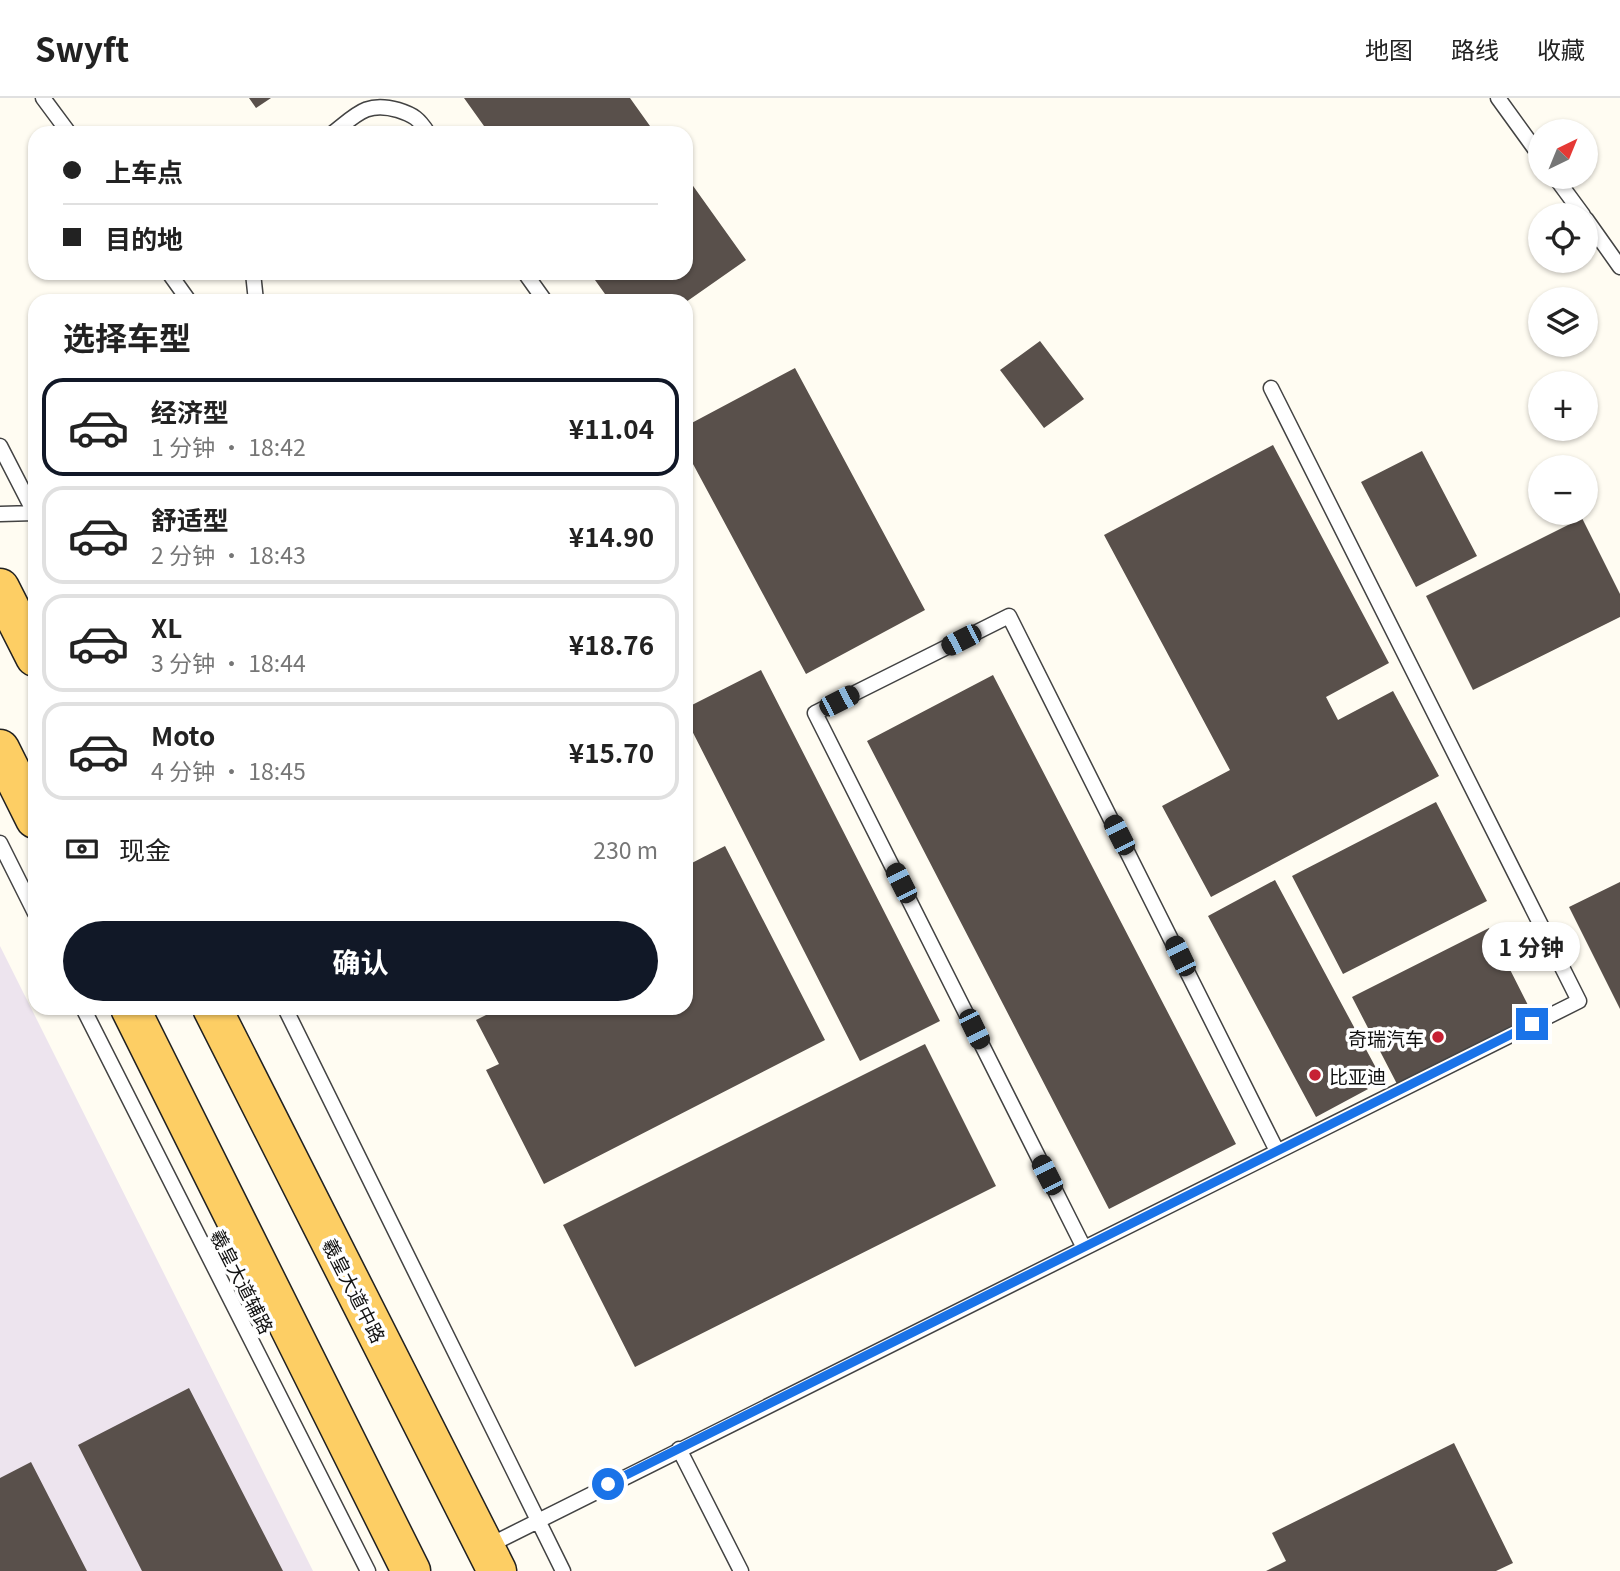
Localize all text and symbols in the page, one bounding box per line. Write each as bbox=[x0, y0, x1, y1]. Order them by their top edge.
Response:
text: Swyft bbox=[35, 24, 129, 72]
text: 地图 bbox=[1365, 31, 1413, 66]
text: 路线 bbox=[1451, 31, 1499, 66]
text: 收藏 bbox=[1537, 31, 1585, 66]
north arrow bbox=[1528, 119, 1598, 189]
map controls bbox=[1528, 119, 1598, 525]
text: 上车点 bbox=[105, 152, 183, 189]
button: locate bbox=[1528, 203, 1598, 273]
text: 目的地 bbox=[105, 219, 183, 256]
button: layers bbox=[1528, 287, 1598, 357]
text: 选择车型 bbox=[63, 313, 191, 359]
button: + bbox=[1528, 371, 1598, 441]
text: 经济型 bbox=[151, 392, 229, 429]
icon: car bbox=[67, 396, 130, 459]
text: ¥11.04 bbox=[569, 409, 654, 446]
text: 1 分钟 · 18:42 bbox=[151, 429, 306, 463]
button: − bbox=[1528, 455, 1598, 525]
text: 舒适型 bbox=[151, 500, 229, 537]
icon: car bbox=[67, 504, 130, 567]
text: ¥14.90 bbox=[569, 517, 654, 554]
text: 2 分钟 · 18:43 bbox=[151, 537, 306, 571]
text: XL bbox=[151, 608, 182, 645]
icon: car bbox=[67, 612, 130, 675]
car bbox=[938, 621, 985, 659]
text: ¥18.76 bbox=[569, 625, 654, 662]
text: 3 分钟 · 18:44 bbox=[151, 645, 306, 679]
car bbox=[816, 682, 863, 720]
text: Moto bbox=[151, 716, 215, 753]
icon: car bbox=[67, 720, 130, 783]
text: ¥15.70 bbox=[569, 733, 654, 770]
text: 4 分钟 · 18:45 bbox=[151, 753, 306, 787]
car bbox=[1101, 812, 1138, 858]
icon: cash bbox=[63, 830, 101, 868]
text: 现金 bbox=[119, 830, 171, 867]
text: 230 m bbox=[593, 832, 658, 866]
car bbox=[883, 860, 920, 906]
button: 确认 bbox=[63, 921, 658, 1001]
callout: 1 分钟 bbox=[1483, 922, 1581, 972]
text: 1 分钟 bbox=[1499, 929, 1563, 963]
car bbox=[1162, 933, 1199, 979]
car bbox=[956, 1006, 993, 1052]
route end bbox=[1516, 1008, 1548, 1040]
place label: 奇瑞汽车 bbox=[1348, 1024, 1424, 1051]
marker: 奇瑞汽车 bbox=[1430, 1029, 1446, 1045]
place label: 比亚迪 bbox=[1329, 1062, 1386, 1089]
marker: 比亚迪 bbox=[1307, 1067, 1323, 1083]
car bbox=[1029, 1152, 1066, 1198]
street label: 羲皇大道辅路 bbox=[205, 1224, 281, 1338]
street label: 羲皇大道中路 bbox=[317, 1233, 393, 1347]
route start bbox=[592, 1468, 624, 1500]

